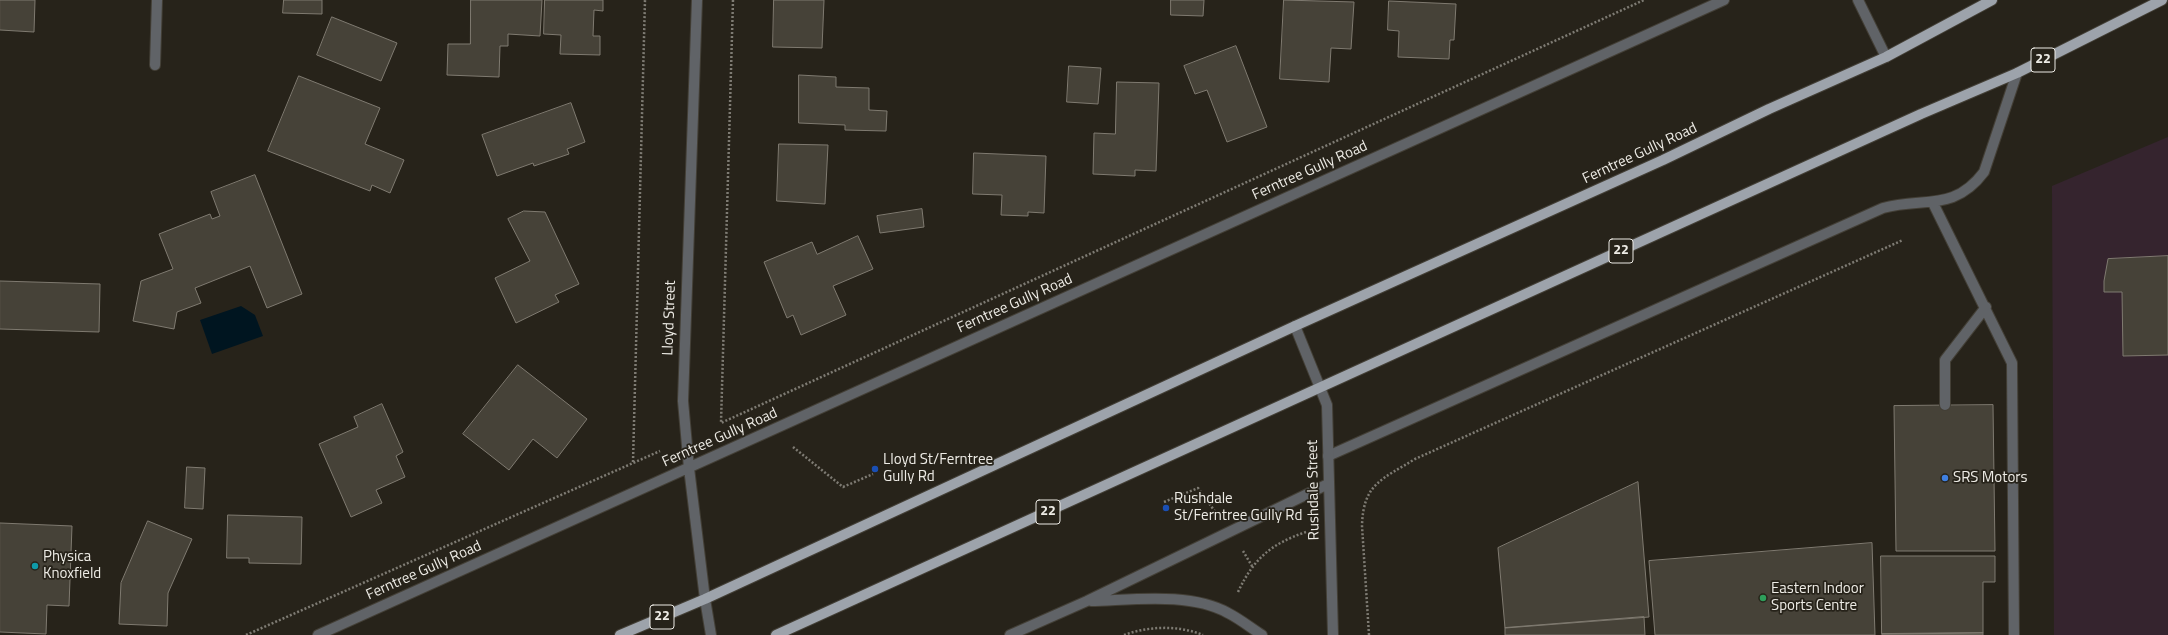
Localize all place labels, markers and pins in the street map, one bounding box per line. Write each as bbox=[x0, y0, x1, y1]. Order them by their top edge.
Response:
place label: Lloyd St/Ferntree Gully Rd bbox=[883, 451, 993, 486]
marker: Lloyd St/Ferntree Gully Rd bbox=[870, 464, 880, 474]
place label: SRS Motors bbox=[1953, 469, 2028, 487]
marker: SRS Motors bbox=[1940, 473, 1950, 483]
place label: Rushdale St/Ferntree Gully Rd bbox=[1174, 490, 1302, 525]
marker: Rushdale St/Ferntree Gully Rd bbox=[1161, 503, 1171, 513]
place label: Physica Knoxfield bbox=[43, 548, 101, 583]
marker: Physica Knoxfield bbox=[30, 561, 40, 571]
place label: Eastern Indoor Sports Centre bbox=[1771, 580, 1864, 615]
marker: Eastern Indoor Sports Centre bbox=[1758, 593, 1768, 603]

